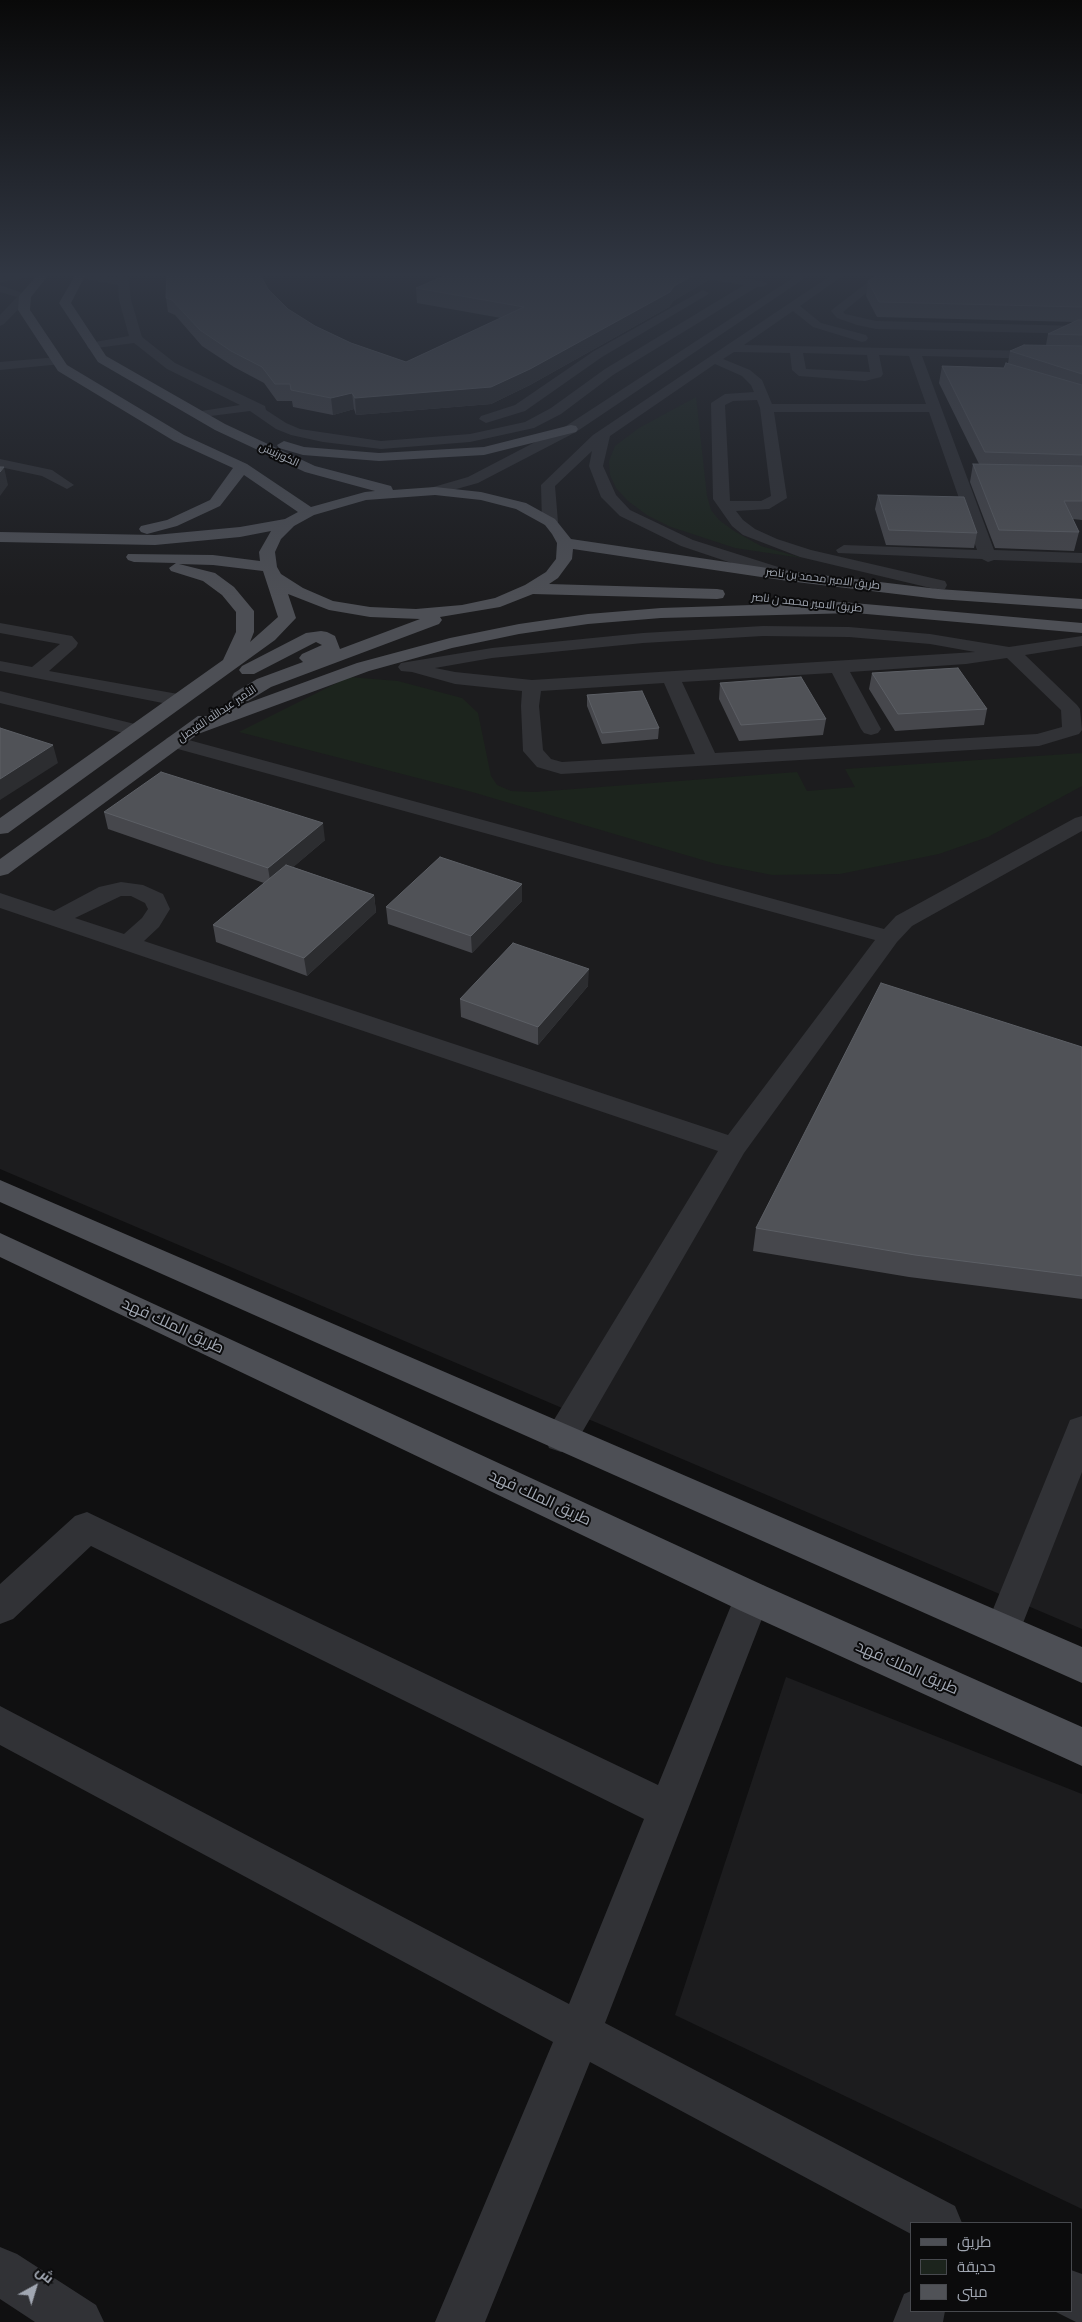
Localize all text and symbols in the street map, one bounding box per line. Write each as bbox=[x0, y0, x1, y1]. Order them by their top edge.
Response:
street label: الكورنيش bbox=[257, 440, 301, 470]
street label: طريق الامير محمد بن ناصر bbox=[765, 565, 881, 593]
street label: طريق الامير محمد ن ناصر bbox=[751, 591, 863, 615]
street label: الأمير عبدالله الفيصل bbox=[175, 683, 259, 745]
street label: طريق الملك فهد bbox=[119, 1294, 227, 1358]
street label: طريق الملك فهد bbox=[486, 1466, 594, 1530]
street label: طريق الملك فهد bbox=[853, 1637, 961, 1699]
legend bbox=[910, 2222, 1072, 2312]
text: طريق bbox=[957, 2233, 991, 2251]
text: حديقة bbox=[957, 2258, 996, 2276]
north arrow bbox=[10, 2262, 60, 2312]
text: ش bbox=[32, 2263, 57, 2287]
text: مبنى bbox=[957, 2283, 988, 2301]

